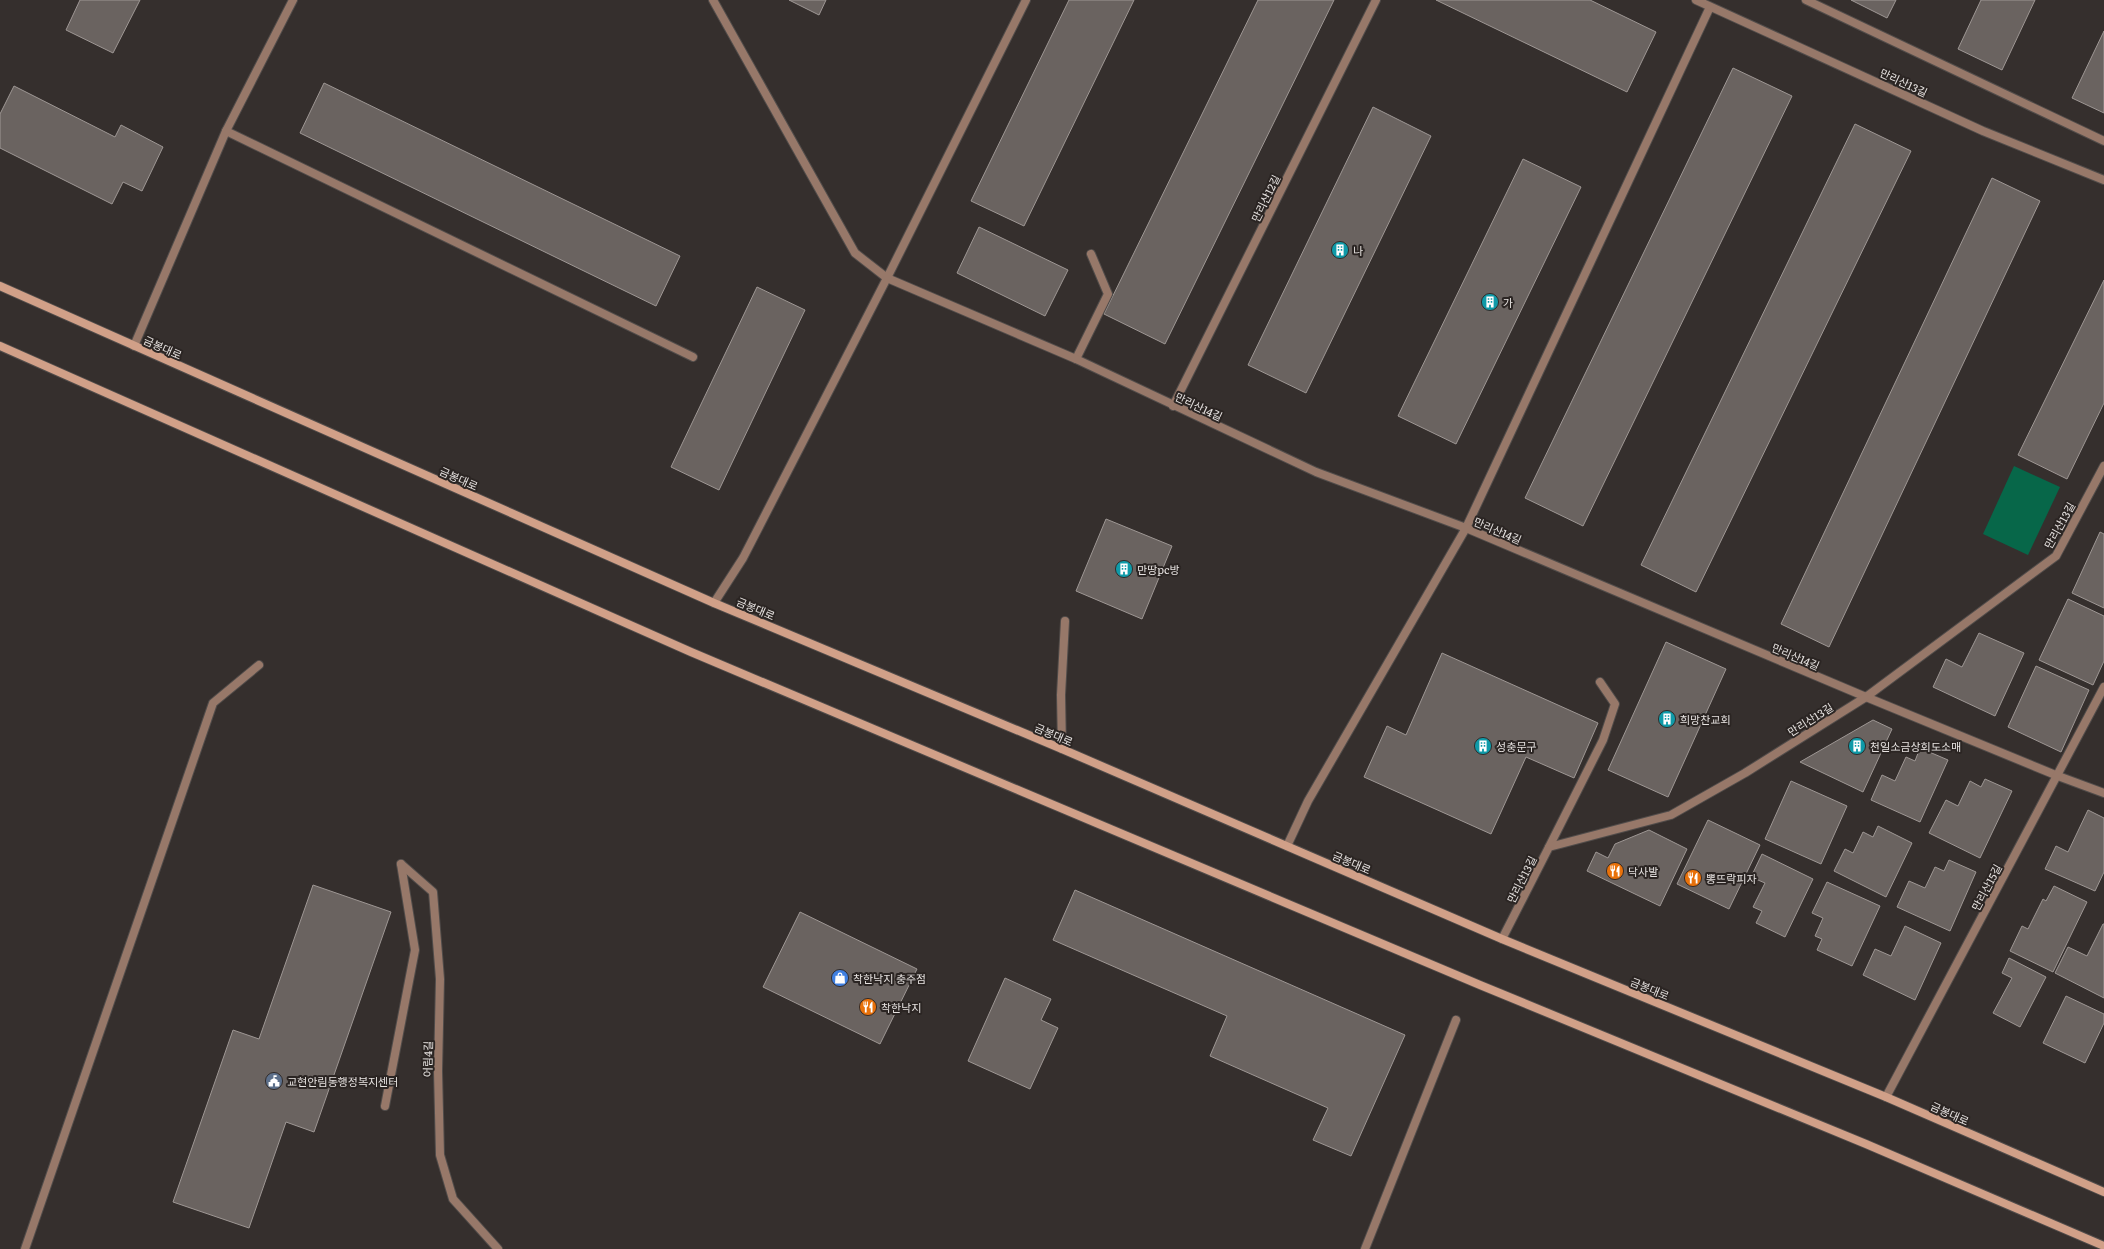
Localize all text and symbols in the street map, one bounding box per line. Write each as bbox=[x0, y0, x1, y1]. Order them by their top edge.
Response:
street label: 만리산13길 bbox=[1878, 64, 1930, 100]
street label: 만리산12길 bbox=[1247, 172, 1283, 224]
building icon: 나 bbox=[1330, 240, 1350, 260]
place label: 나 bbox=[1353, 242, 1363, 258]
building icon: 가 bbox=[1480, 292, 1500, 312]
place label: 가 bbox=[1503, 294, 1513, 310]
street label: 금봉대로 bbox=[141, 331, 185, 363]
street label: 만리산14길 bbox=[1173, 388, 1225, 424]
street label: 금봉대로 bbox=[437, 462, 481, 494]
street label: 만리산13길 bbox=[2040, 499, 2078, 551]
street label: 만리산14길 bbox=[1472, 513, 1524, 547]
building icon: 만땅pc방 bbox=[1114, 559, 1134, 579]
place label: 만땅pc방 bbox=[1137, 561, 1180, 577]
street label: 금봉대로 bbox=[734, 593, 778, 623]
street label: 만리산14길 bbox=[1770, 639, 1822, 673]
street label: 만리산13길 bbox=[1784, 699, 1836, 739]
building icon: 희망찬교회 bbox=[1657, 709, 1677, 729]
place label: 희망찬교회 bbox=[1680, 711, 1731, 727]
street label: 금봉대로 bbox=[1032, 719, 1076, 749]
building icon: 성충문구 bbox=[1473, 736, 1493, 756]
building icon: 천일소금상회도소매 bbox=[1847, 736, 1867, 756]
place label: 성충문구 bbox=[1496, 738, 1536, 754]
place label: 천일소금상회도소매 bbox=[1870, 738, 1961, 754]
street label: 금봉대로 bbox=[1330, 847, 1374, 877]
street label: 만리산13길 bbox=[1502, 853, 1540, 905]
restaurant icon: 닥사발 bbox=[1605, 861, 1625, 881]
street label: 만리산15길 bbox=[1967, 861, 2005, 913]
place label: 닥사발 bbox=[1628, 863, 1658, 879]
restaurant icon: 뽕뜨락피자 bbox=[1683, 868, 1703, 888]
place label: 뽕뜨락피자 bbox=[1706, 870, 1757, 886]
shop icon: 착한낙지 충주점 bbox=[830, 968, 850, 988]
place label: 착한낙지 충주점 bbox=[853, 970, 926, 986]
street label: 금봉대로 bbox=[1628, 973, 1672, 1003]
restaurant icon: 착한낙지 bbox=[858, 997, 878, 1017]
place label: 착한낙지 bbox=[881, 999, 921, 1015]
street label: 어림4길 bbox=[419, 1041, 435, 1077]
public building icon: 교현안림동행정복지센터 bbox=[264, 1071, 284, 1091]
place label: 교현안림동행정복지센터 bbox=[287, 1073, 398, 1089]
street label: 금봉대로 bbox=[1928, 1097, 1972, 1129]

